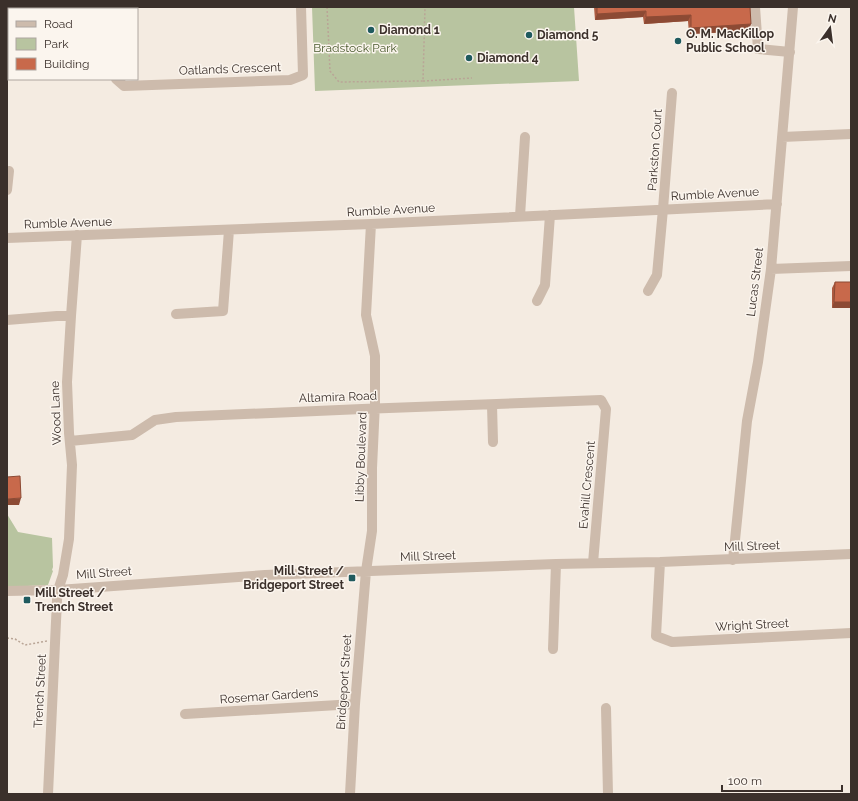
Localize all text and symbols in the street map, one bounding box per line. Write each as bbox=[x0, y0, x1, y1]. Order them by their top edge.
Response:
legend bbox=[8, 8, 138, 80]
north arrow bbox=[810, 8, 850, 48]
text: N bbox=[827, 11, 838, 26]
text: Road bbox=[44, 17, 73, 31]
place label: Diamond 1 bbox=[379, 23, 440, 37]
marker: Diamond 1 bbox=[366, 25, 376, 35]
place label: O. M. MacKillop Public School bbox=[686, 27, 774, 55]
place label: Diamond 5 bbox=[537, 28, 599, 42]
marker: Diamond 5 bbox=[524, 30, 534, 40]
marker: O. M. MacKillop Public School bbox=[673, 36, 683, 46]
text: Park bbox=[44, 37, 69, 51]
park label: Bradstock Park bbox=[313, 41, 397, 55]
place label: Diamond 4 bbox=[477, 51, 539, 65]
marker: Diamond 4 bbox=[464, 53, 474, 63]
text: Building bbox=[44, 57, 90, 71]
street label: Oatlands Crescent bbox=[179, 60, 281, 78]
street label: Parkston Court bbox=[645, 109, 665, 191]
street label: Rumble Avenue bbox=[670, 185, 760, 203]
street label: Rumble Avenue bbox=[346, 201, 436, 219]
street label: Rumble Avenue bbox=[24, 214, 112, 232]
street label: Lucas Street bbox=[744, 247, 766, 317]
street label: Wood Lane bbox=[48, 381, 64, 445]
street label: Altamira Road bbox=[299, 389, 377, 405]
street label: Libby Boulevard bbox=[352, 412, 370, 502]
street label: Evahill Crescent bbox=[576, 440, 598, 530]
street label: Mill Street bbox=[724, 538, 780, 554]
street label: Mill Street bbox=[400, 548, 456, 564]
street label: Mill Street bbox=[76, 564, 132, 582]
place label: Mill Street / Bridgeport Street bbox=[243, 564, 345, 592]
marker: Mill Street / Bridgeport Street bbox=[347, 573, 357, 583]
place label: Mill Street / Trench Street bbox=[35, 586, 113, 614]
marker: Mill Street / Trench Street bbox=[22, 595, 32, 605]
street label: Wright Street bbox=[715, 616, 789, 634]
street label: Bridgeport Street bbox=[334, 634, 354, 730]
street label: Trench Street bbox=[31, 654, 49, 728]
street label: Rosemar Gardens bbox=[219, 686, 319, 706]
scale bar bbox=[722, 767, 842, 793]
text: 100 m bbox=[728, 774, 762, 788]

